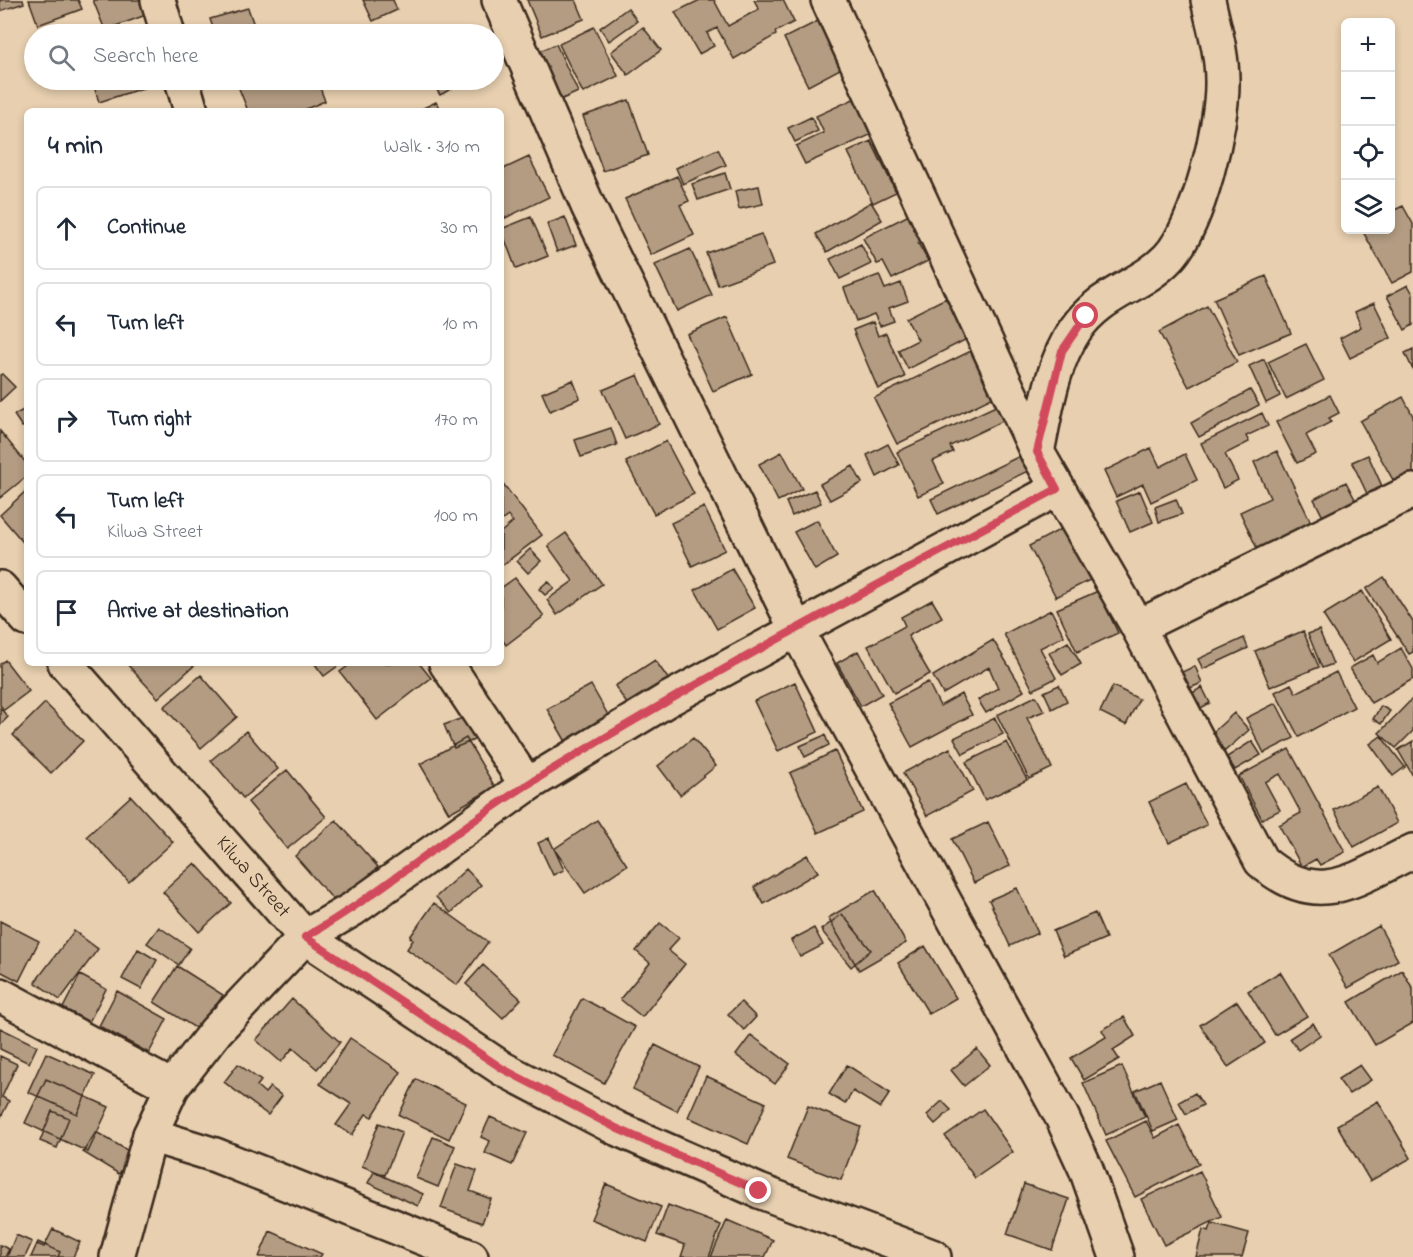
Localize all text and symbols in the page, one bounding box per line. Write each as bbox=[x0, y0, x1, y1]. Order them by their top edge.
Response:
map controls bbox=[1341, 18, 1395, 234]
button: + bbox=[1341, 18, 1395, 72]
search box bbox=[24, 24, 504, 90]
icon: search bbox=[45, 41, 78, 74]
text: Search here bbox=[93, 41, 198, 73]
button: − bbox=[1341, 72, 1395, 126]
button: locate bbox=[1341, 126, 1395, 180]
text: 4 min bbox=[48, 128, 103, 166]
text: Walk · 310 m bbox=[384, 133, 480, 162]
button: layers bbox=[1341, 180, 1395, 234]
icon: ahead bbox=[50, 212, 83, 245]
text: Continue bbox=[107, 212, 186, 244]
text: 30 m bbox=[441, 214, 478, 243]
route start bbox=[1072, 302, 1098, 328]
icon: left bbox=[50, 308, 83, 341]
text: Turn left bbox=[107, 308, 184, 340]
text: 10 m bbox=[442, 310, 478, 339]
icon: right bbox=[50, 404, 83, 437]
text: Turn right bbox=[107, 404, 192, 436]
text: 170 m bbox=[434, 406, 478, 435]
text: Turn left bbox=[107, 486, 184, 518]
icon: left bbox=[50, 500, 83, 533]
text: 100 m bbox=[434, 502, 478, 531]
text: Kilwa Street bbox=[107, 518, 203, 547]
icon: arrive bbox=[50, 596, 83, 629]
text: Arrive at destination bbox=[107, 596, 289, 628]
street label: Kilwa Street bbox=[208, 830, 297, 925]
route end bbox=[745, 1177, 771, 1203]

